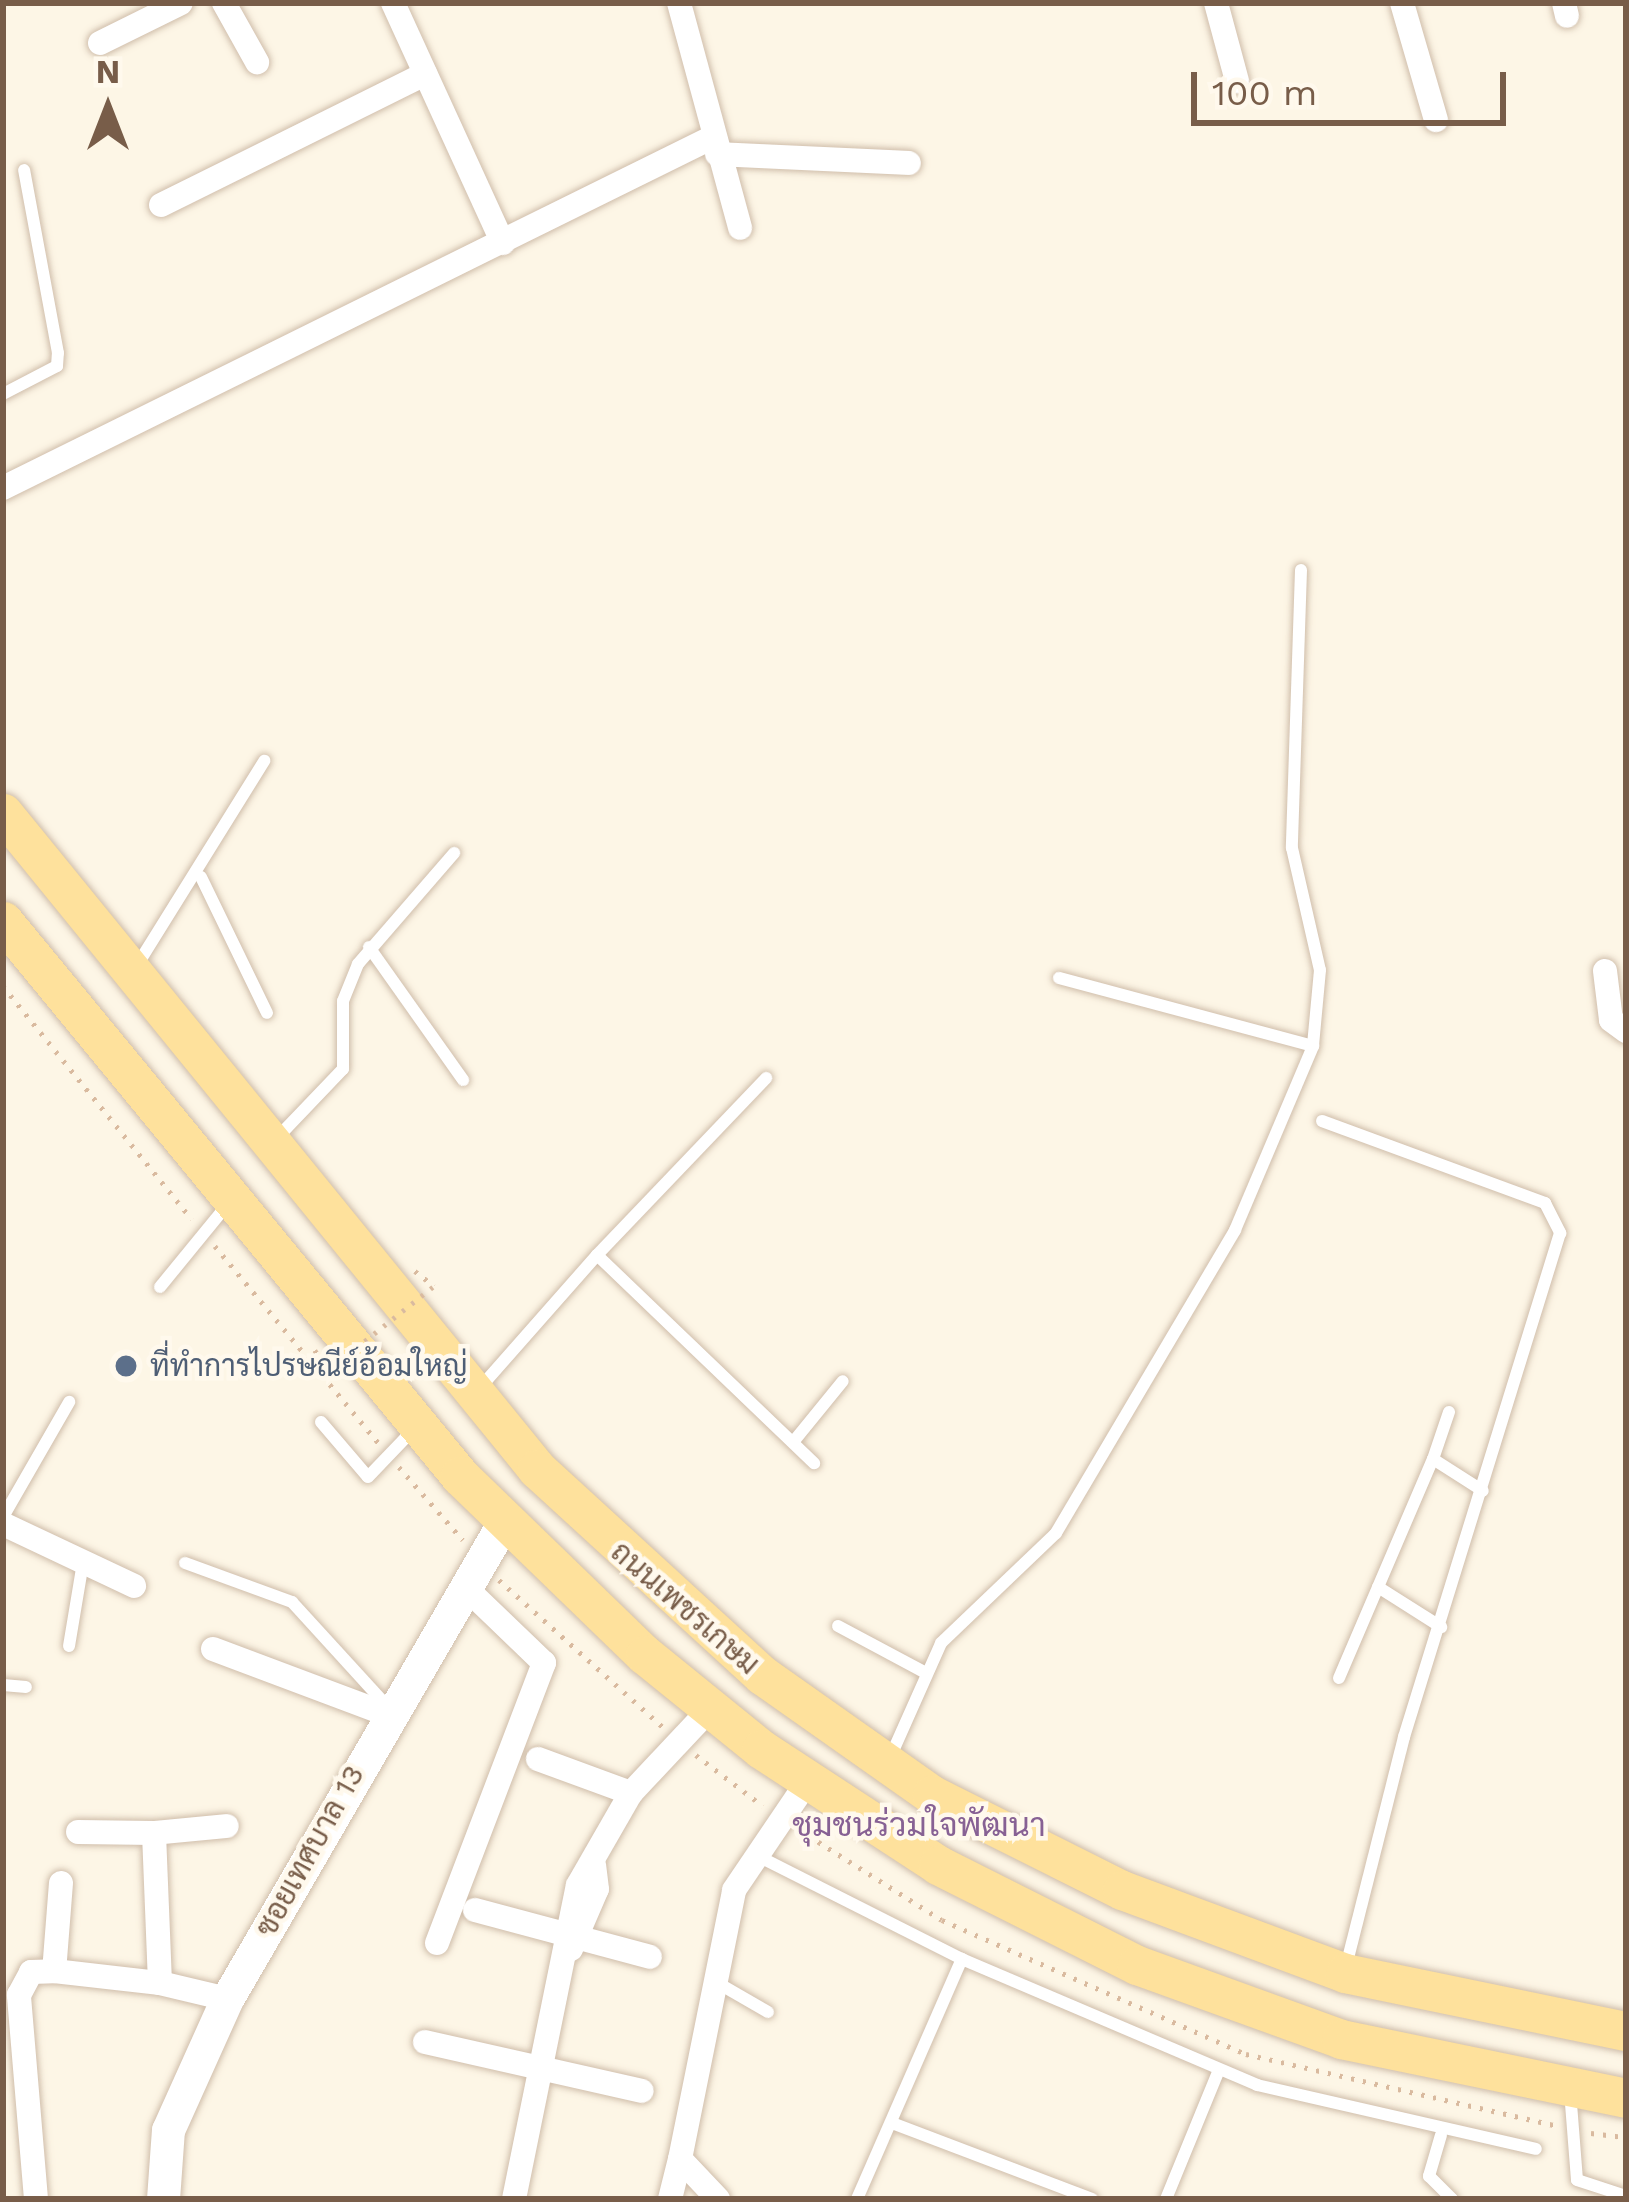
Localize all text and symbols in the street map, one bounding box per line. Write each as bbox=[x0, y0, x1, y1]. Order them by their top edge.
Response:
north arrow bbox=[48, 48, 168, 168]
scale bar bbox=[1197, 48, 1512, 122]
text: N bbox=[96, 52, 120, 91]
text: 100 m bbox=[1212, 72, 1317, 114]
place label: ที่ทำการไปรษณีย์อ้อมใหญ่ bbox=[150, 1348, 468, 1384]
marker: ที่ทำการไปรษณีย์อ้อมใหญ่ bbox=[113, 1353, 139, 1379]
street label: ถนนเพชรเกษม bbox=[604, 1534, 766, 1682]
street label: ซอยเทศบาล 13 bbox=[248, 1759, 372, 1943]
district label: ชุมชนร่วมใจพัฒนา bbox=[792, 1805, 1046, 1845]

